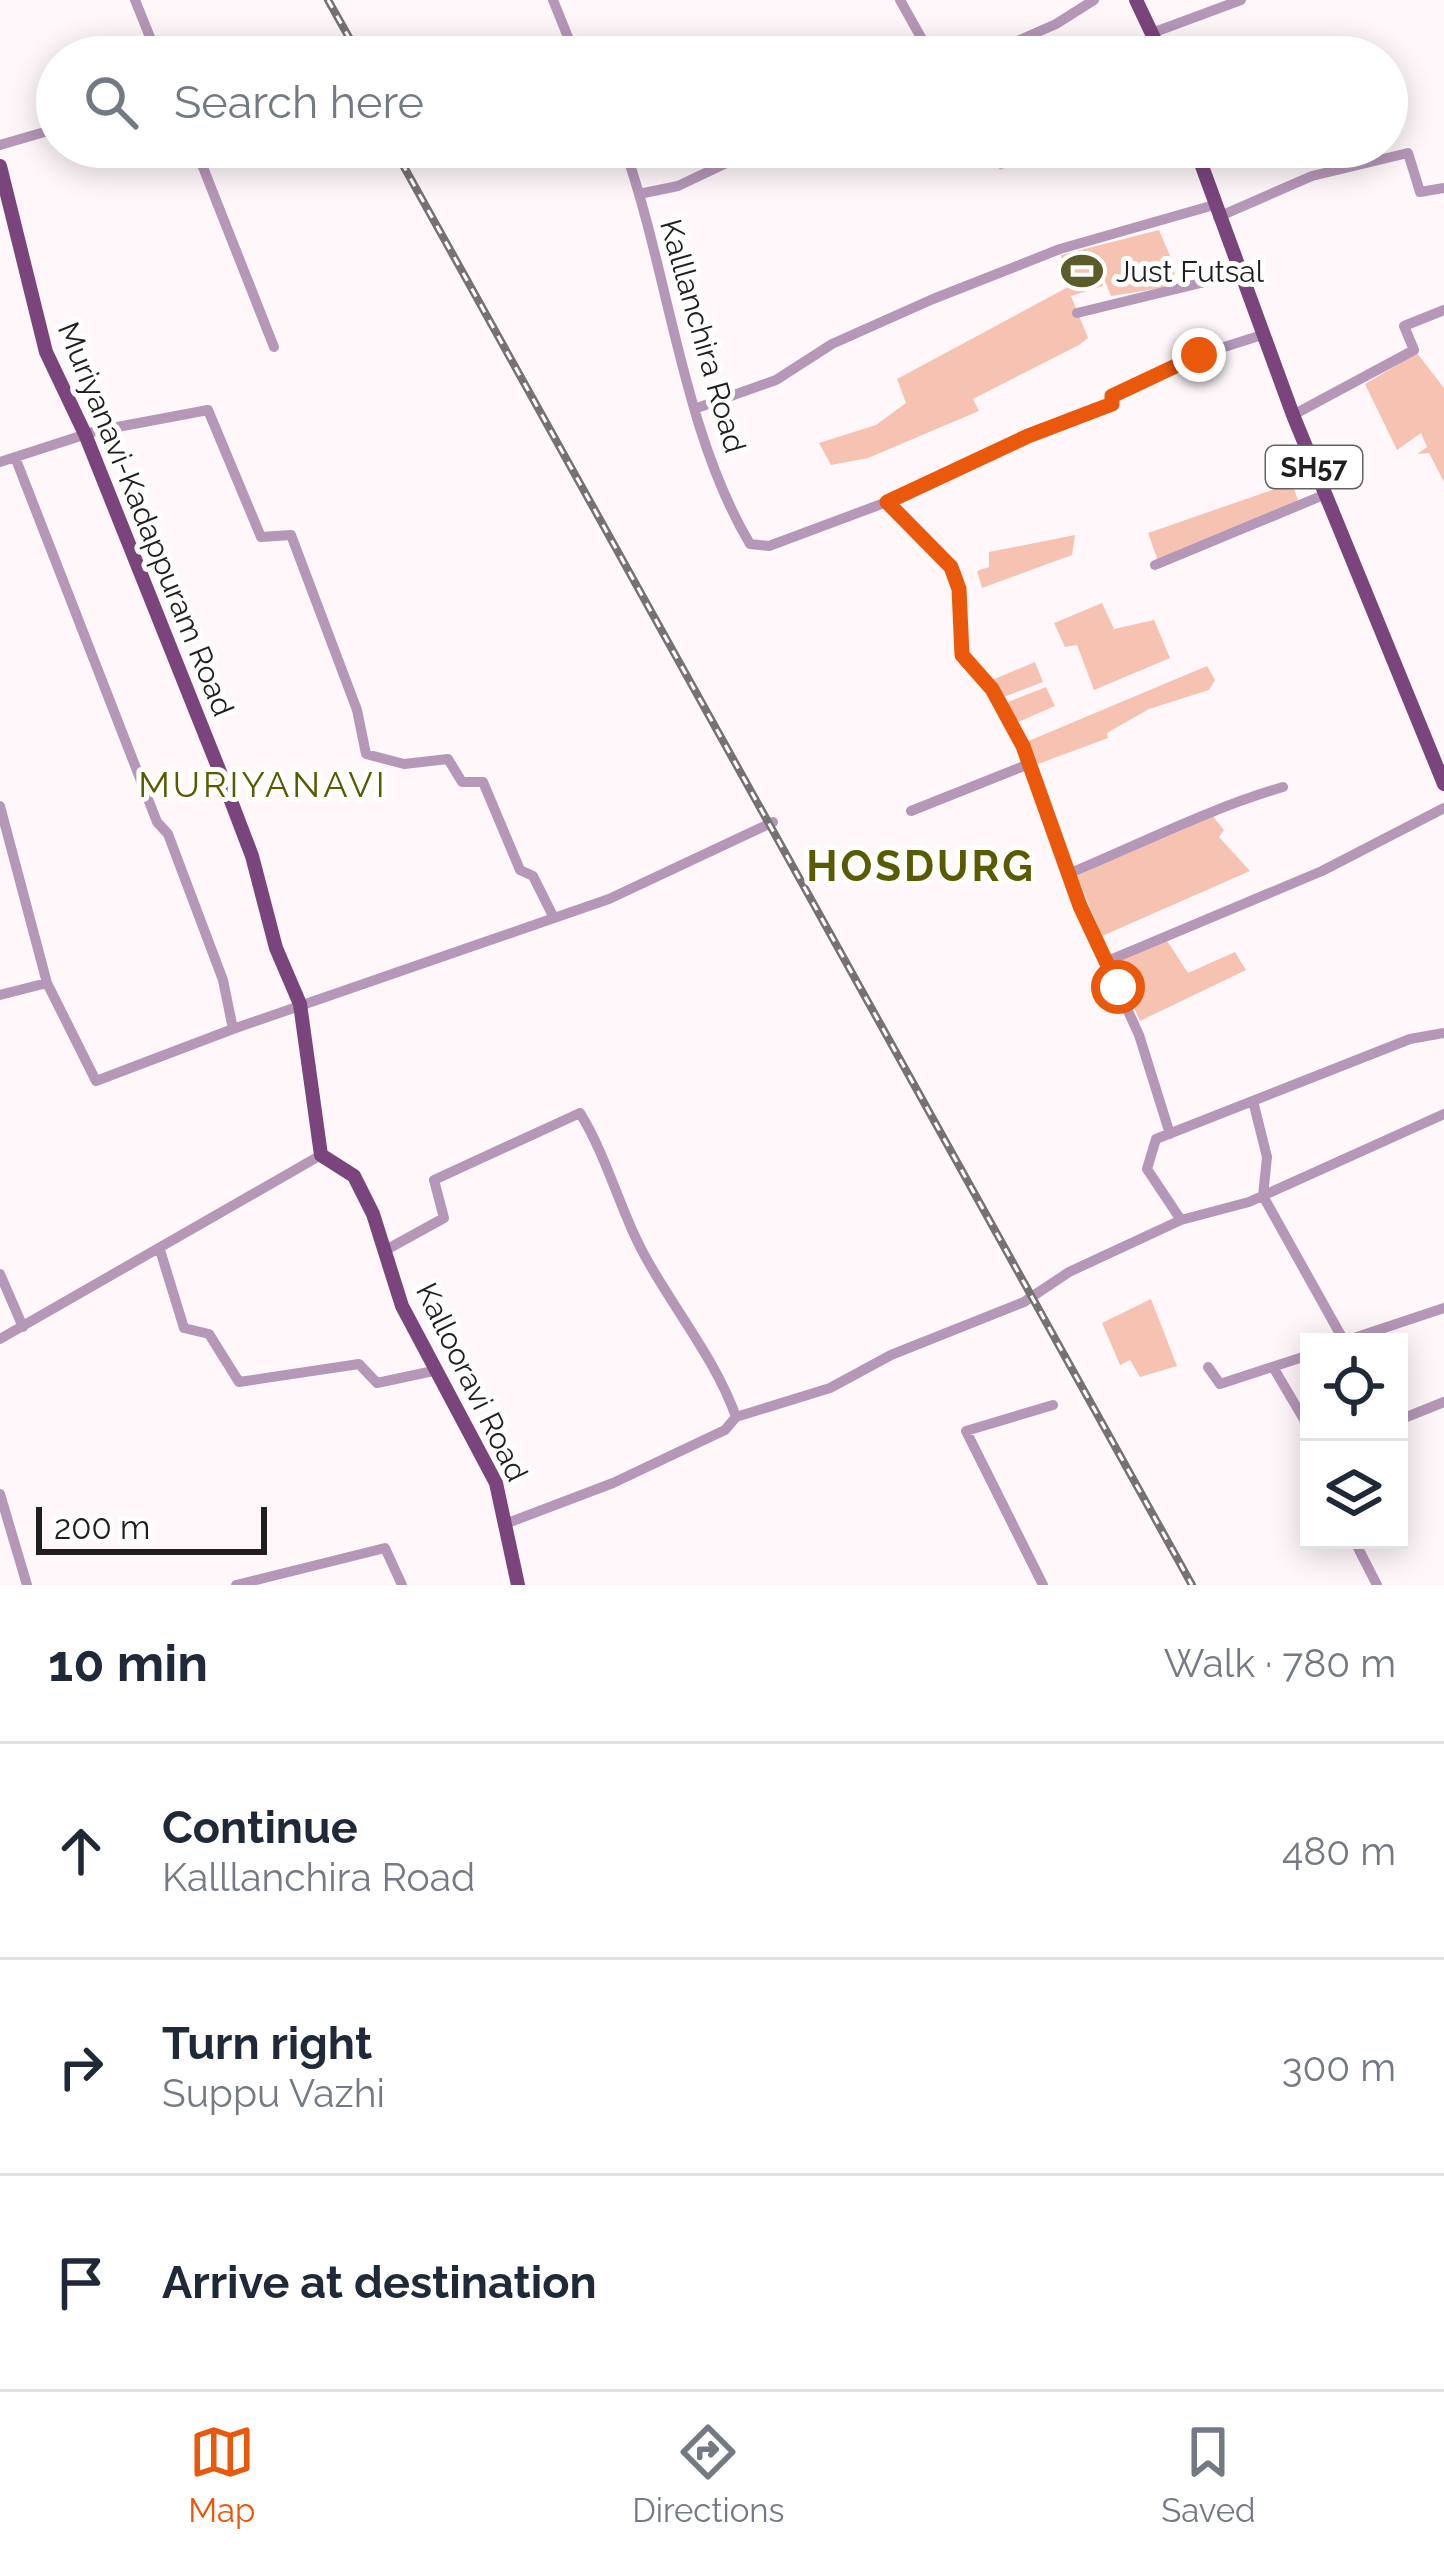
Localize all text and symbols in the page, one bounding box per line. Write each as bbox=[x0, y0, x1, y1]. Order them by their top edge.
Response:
search box bbox=[36, 36, 1408, 168]
icon: search bbox=[78, 69, 144, 135]
text: Search here bbox=[174, 76, 424, 129]
street label: Kalllanchira Road bbox=[653, 215, 753, 457]
sports icon: Just Futsal bbox=[1059, 248, 1105, 294]
place label: Just Futsal bbox=[1116, 254, 1265, 289]
street label: Muriyanavi-Kadappuram Road bbox=[51, 317, 241, 721]
route end bbox=[1172, 328, 1226, 382]
road number: SH57 bbox=[1266, 446, 1362, 488]
district label: MURIYANAVI bbox=[138, 763, 388, 805]
district label: HOSDURG bbox=[806, 842, 1036, 891]
route start bbox=[1091, 960, 1145, 1014]
street label: Kallooravi Road bbox=[409, 1277, 535, 1487]
map controls bbox=[1300, 1333, 1408, 1549]
button: locate bbox=[1300, 1333, 1408, 1441]
button: layers bbox=[1300, 1441, 1408, 1549]
scale bar bbox=[36, 1501, 267, 1554]
text: 200 m bbox=[54, 1508, 150, 1547]
text: 10 min bbox=[48, 1633, 208, 1693]
text: Walk · 780 m bbox=[1164, 1640, 1396, 1686]
text: Continue bbox=[162, 1801, 358, 1854]
icon: ahead bbox=[48, 1818, 114, 1884]
text: 480 m bbox=[1282, 1828, 1396, 1874]
text: Kalllanchira Road bbox=[162, 1854, 475, 1900]
text: Turn right bbox=[162, 2017, 372, 2070]
icon: right bbox=[48, 2034, 114, 2100]
text: 300 m bbox=[1282, 2044, 1396, 2090]
text: Suppu Vazhi bbox=[162, 2070, 385, 2116]
icon: arrive bbox=[48, 2250, 114, 2316]
text: Arrive at destination bbox=[162, 2256, 597, 2309]
tab: Map bbox=[188, 2419, 255, 2530]
tab: Directions bbox=[632, 2419, 785, 2530]
tab: Saved bbox=[1161, 2419, 1256, 2530]

